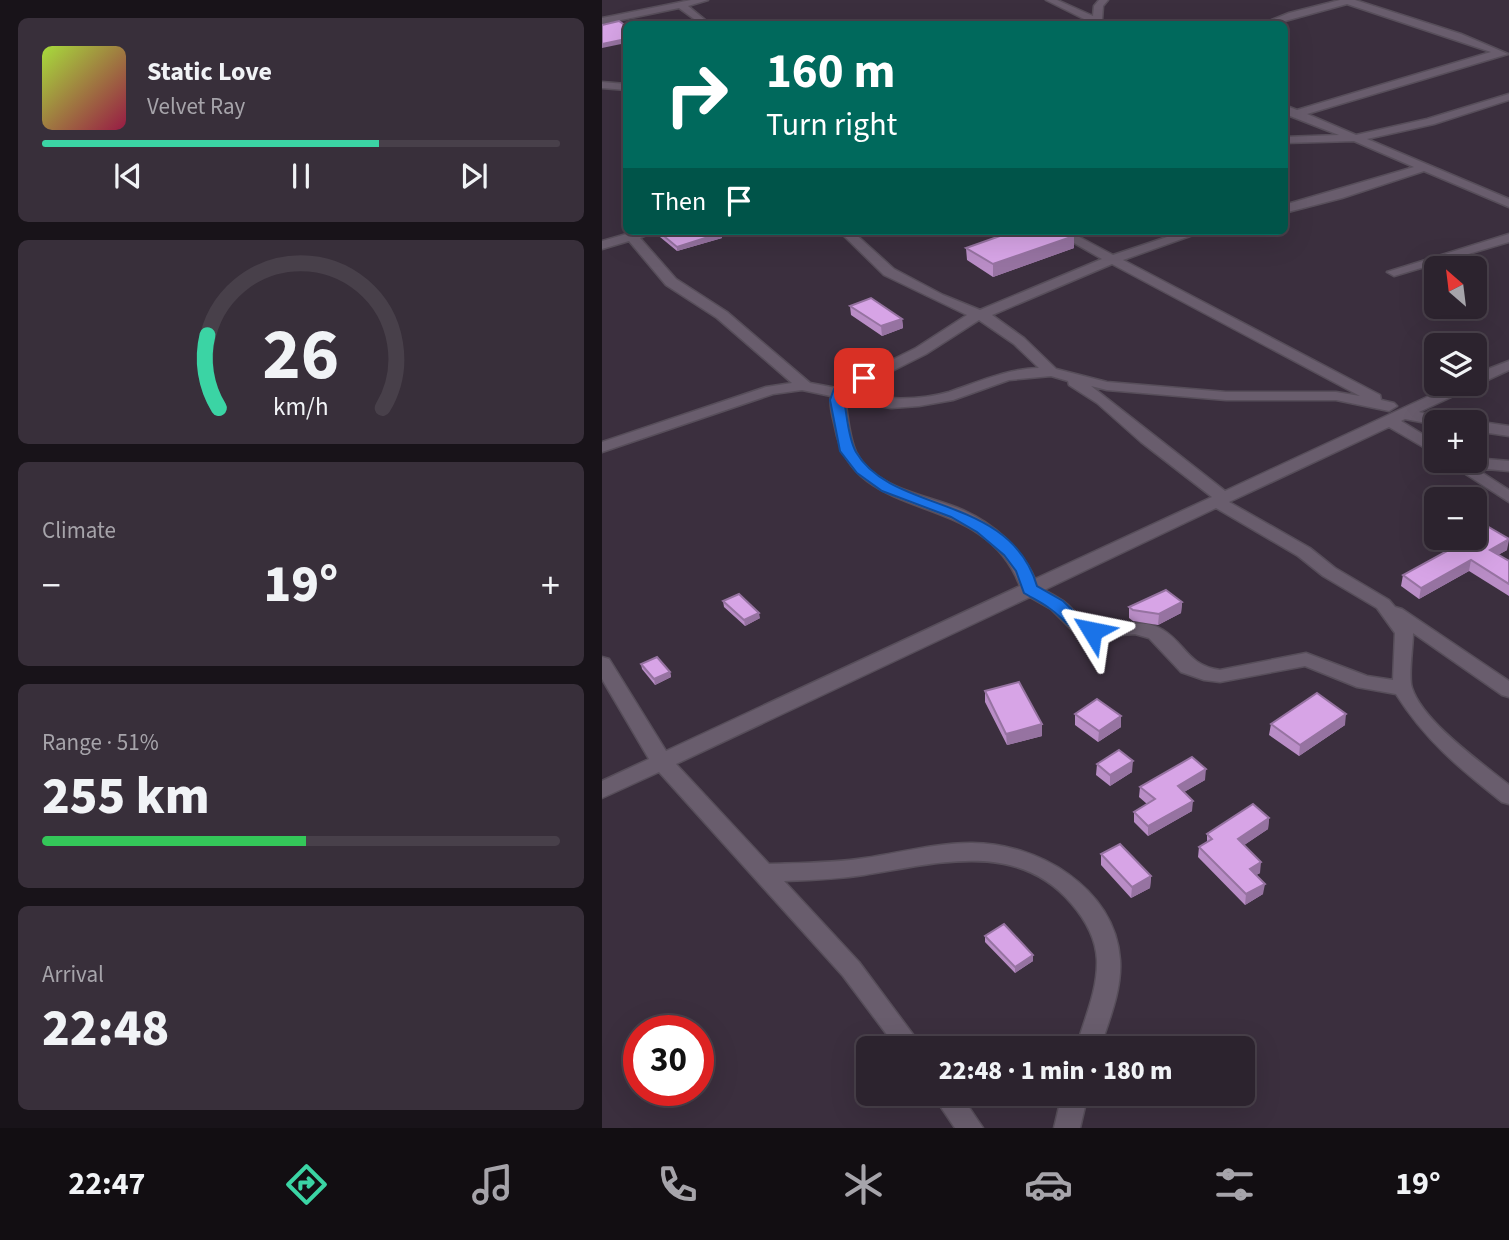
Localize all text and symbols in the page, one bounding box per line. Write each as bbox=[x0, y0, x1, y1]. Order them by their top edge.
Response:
text: 160 m bbox=[766, 37, 895, 107]
icon: right bbox=[651, 49, 742, 140]
text: Static Love bbox=[147, 53, 272, 90]
text: Velvet Ray bbox=[147, 90, 245, 123]
text: Turn right bbox=[766, 102, 897, 148]
icon: previous bbox=[109, 157, 147, 195]
icon: pause bbox=[282, 157, 320, 195]
icon: next bbox=[455, 157, 493, 195]
icon: arrive bbox=[720, 182, 758, 220]
text: Then bbox=[651, 183, 706, 220]
north arrow bbox=[1424, 256, 1488, 318]
map controls bbox=[1424, 256, 1487, 550]
text: 26 bbox=[263, 303, 339, 407]
button: layers bbox=[1424, 333, 1487, 396]
pin bbox=[834, 348, 894, 408]
icon: arrive bbox=[845, 359, 883, 397]
text: km/h bbox=[273, 389, 329, 425]
button: + bbox=[1424, 410, 1487, 473]
button: − bbox=[1424, 487, 1487, 550]
text: Climate bbox=[42, 514, 116, 547]
text: 19° bbox=[264, 548, 338, 622]
text: − bbox=[42, 559, 61, 613]
text: + bbox=[541, 559, 560, 613]
position arrow bbox=[1055, 594, 1129, 668]
text: Range · 51% bbox=[42, 726, 159, 759]
text: 255 km bbox=[42, 760, 210, 834]
text: Arrival bbox=[42, 958, 104, 991]
text: 22:48 bbox=[42, 992, 169, 1066]
speed limit sign: 30 bbox=[623, 1015, 714, 1106]
text: 22:48 · 1 min · 180 m bbox=[939, 1052, 1172, 1089]
icon: directions bbox=[282, 1160, 331, 1209]
icon: music bbox=[468, 1160, 517, 1209]
icon: phone bbox=[653, 1160, 702, 1209]
icon: climate bbox=[839, 1160, 888, 1209]
icon: car bbox=[1024, 1160, 1073, 1209]
icon: filters bbox=[1210, 1160, 1259, 1209]
text: 22:47 bbox=[68, 1161, 145, 1207]
text: 19° bbox=[1395, 1161, 1441, 1207]

